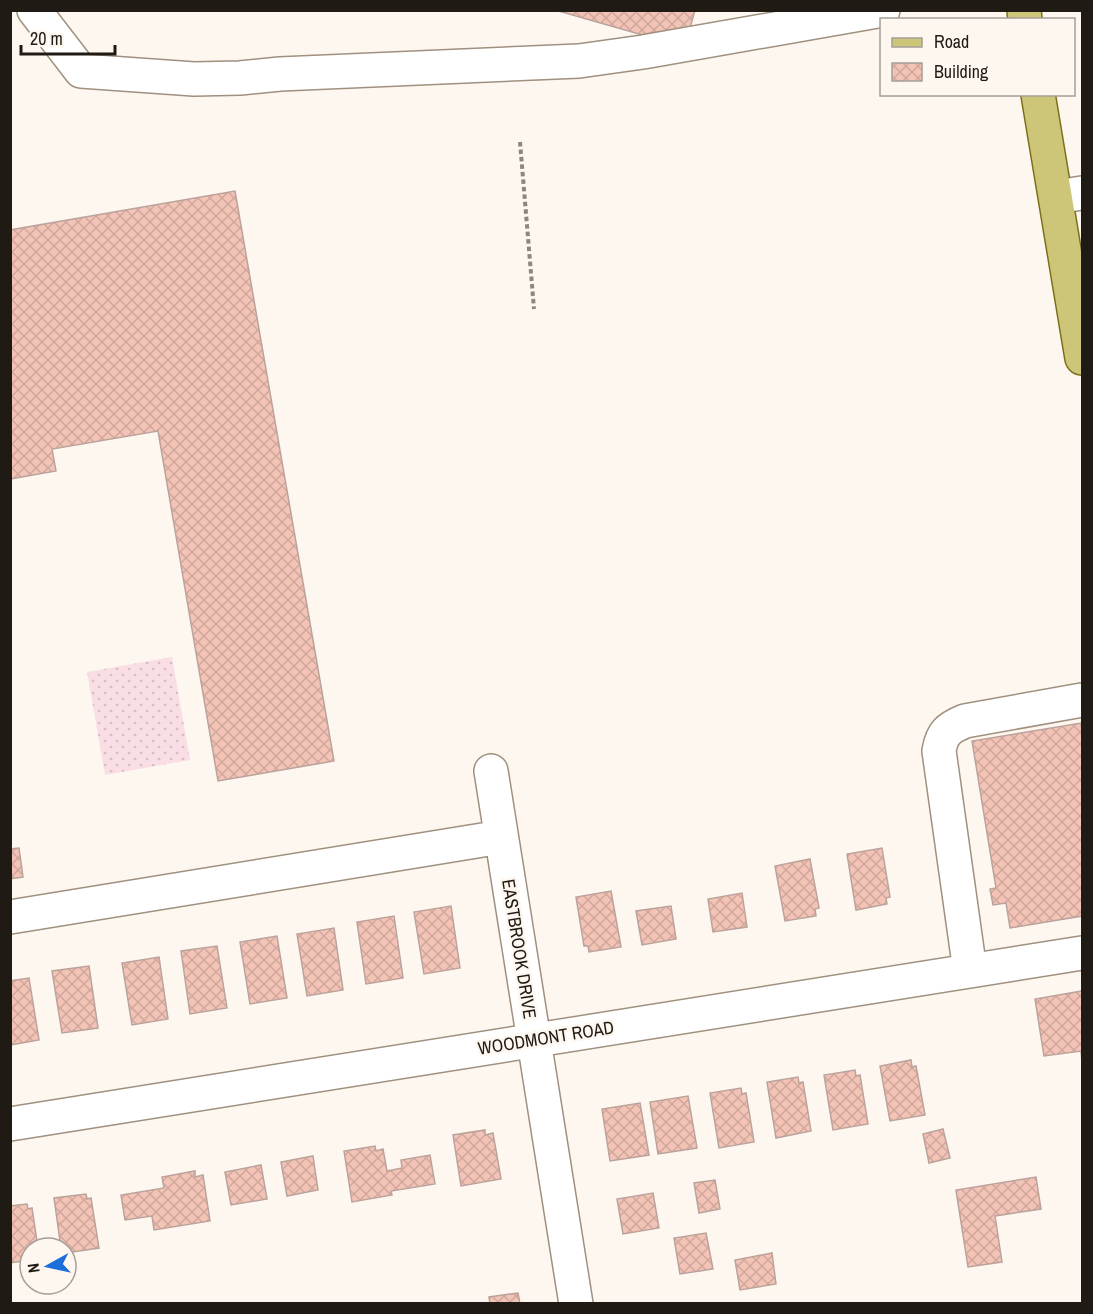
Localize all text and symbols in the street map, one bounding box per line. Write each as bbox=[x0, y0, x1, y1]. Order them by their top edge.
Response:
scale bar bbox=[21, 18, 116, 56]
legend bbox=[880, 18, 1075, 96]
text: 20 m bbox=[30, 26, 63, 51]
text: Road bbox=[934, 29, 969, 54]
text: Building bbox=[934, 59, 989, 84]
street label: EASTBROOK DRIVE bbox=[496, 877, 543, 1021]
street label: WOODMONT ROAD bbox=[476, 1014, 616, 1061]
north arrow bbox=[18, 1236, 78, 1296]
text: N bbox=[22, 1262, 45, 1274]

